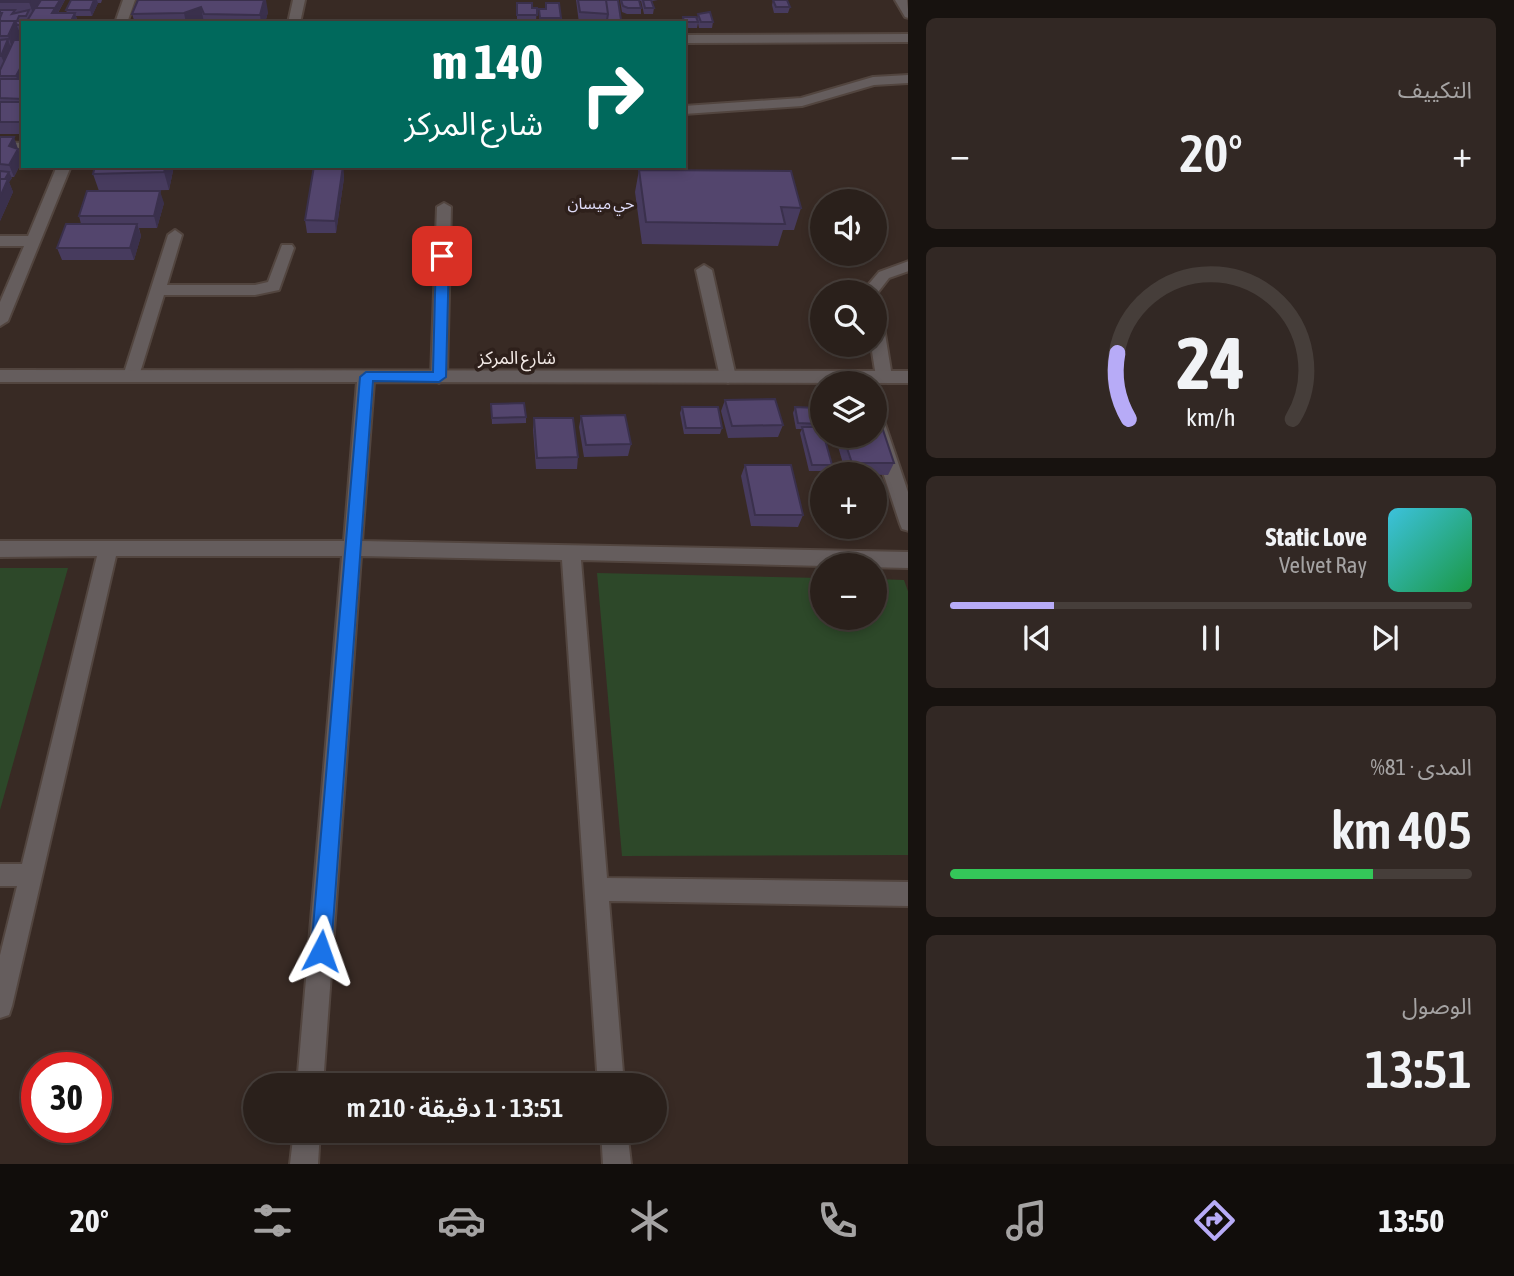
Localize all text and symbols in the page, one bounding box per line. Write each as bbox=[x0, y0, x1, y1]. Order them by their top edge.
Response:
text: 140 m bbox=[432, 33, 543, 89]
icon: right bbox=[567, 49, 658, 140]
text: التكييف bbox=[1398, 77, 1472, 103]
text: شارع المركز bbox=[405, 105, 543, 142]
text: 20° bbox=[1179, 123, 1243, 183]
text: − bbox=[950, 132, 970, 175]
text: + bbox=[1452, 132, 1472, 175]
map controls bbox=[810, 189, 887, 630]
button: sound bbox=[810, 189, 887, 266]
district label: حي ميسان bbox=[568, 194, 634, 216]
pin bbox=[412, 226, 472, 286]
icon: arrive bbox=[423, 237, 461, 275]
button: search bbox=[810, 280, 887, 357]
text: 24 bbox=[1177, 321, 1245, 404]
street label: شارع المركز bbox=[477, 347, 556, 372]
button: layers bbox=[810, 371, 887, 448]
text: km/h bbox=[1186, 403, 1236, 431]
button: + bbox=[810, 462, 887, 539]
text: Static Love bbox=[1266, 522, 1367, 552]
text: Velvet Ray bbox=[1279, 552, 1367, 578]
button: − bbox=[810, 553, 887, 630]
icon: previous bbox=[1018, 619, 1056, 657]
icon: pause bbox=[1192, 619, 1230, 657]
icon: next bbox=[1366, 619, 1404, 657]
text: المدى · 81% bbox=[1370, 754, 1472, 780]
text: 405 km bbox=[1331, 800, 1472, 860]
position arrow bbox=[284, 914, 358, 988]
text: الوصول bbox=[1402, 993, 1472, 1019]
text: 13:51 bbox=[1365, 1039, 1472, 1099]
speed limit sign: 30 bbox=[21, 1052, 112, 1143]
text: 13:51 · 1 دقيقة · 210 m bbox=[347, 1093, 563, 1123]
icon: filters bbox=[248, 1196, 297, 1245]
icon: car bbox=[437, 1196, 486, 1245]
icon: climate bbox=[625, 1196, 674, 1245]
icon: phone bbox=[813, 1196, 862, 1245]
icon: music bbox=[1002, 1196, 1051, 1245]
icon: directions bbox=[1190, 1196, 1239, 1245]
text: 20° bbox=[70, 1202, 109, 1239]
text: 13:50 bbox=[1378, 1202, 1444, 1239]

